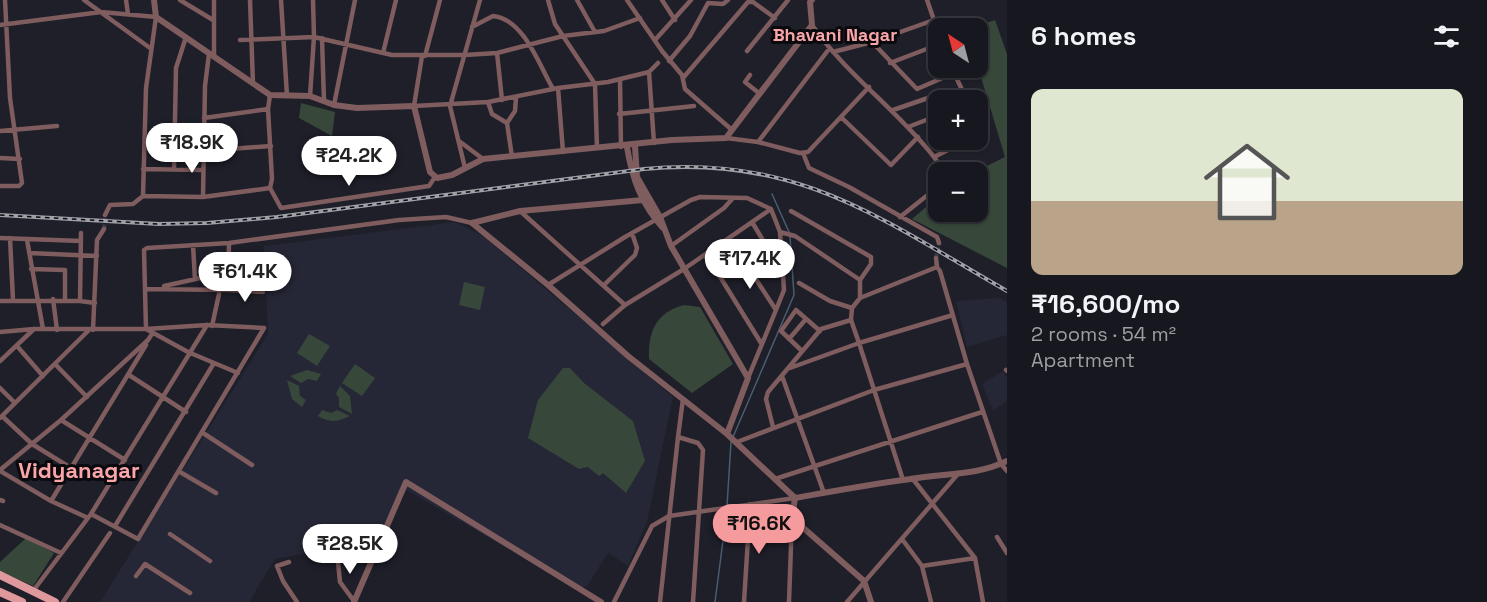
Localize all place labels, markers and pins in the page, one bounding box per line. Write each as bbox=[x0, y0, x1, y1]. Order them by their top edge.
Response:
pin: ₹18.9K bbox=[143, 123, 241, 174]
pin: ₹24.2K bbox=[300, 136, 398, 187]
pin: ₹17.4K bbox=[701, 239, 799, 290]
pin: ₹61.4K bbox=[196, 252, 294, 303]
pin: ₹16.6K bbox=[710, 504, 808, 555]
pin: ₹28.5K bbox=[301, 524, 399, 575]

